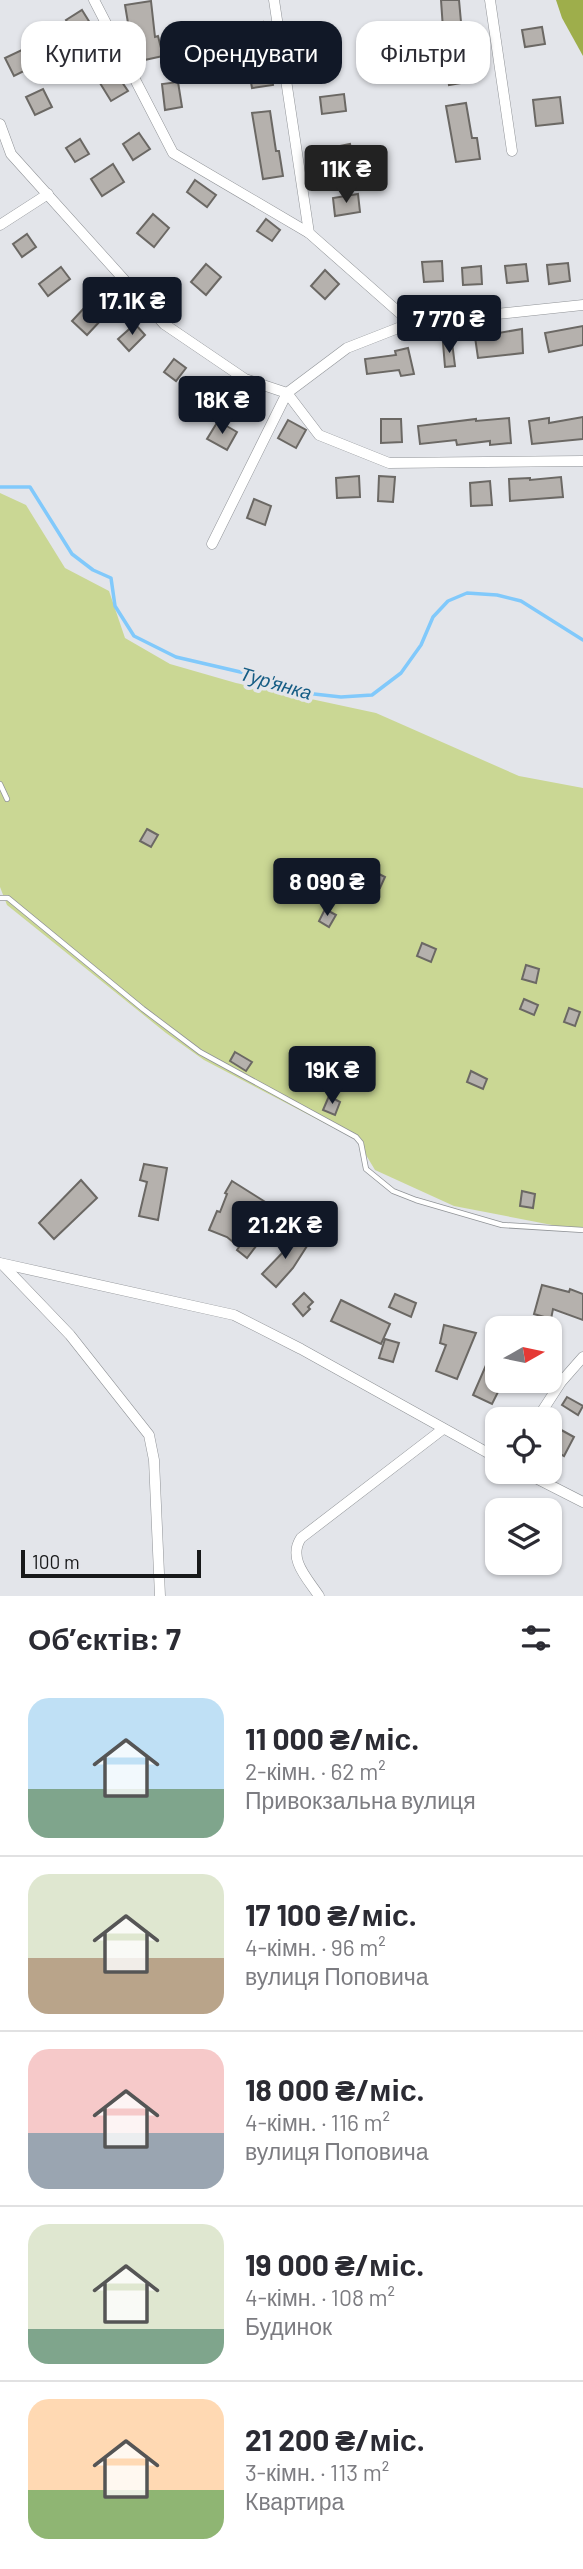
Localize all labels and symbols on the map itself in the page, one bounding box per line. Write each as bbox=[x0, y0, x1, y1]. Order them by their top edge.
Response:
pin: 11K ₴ bbox=[297, 146, 395, 205]
pin: 17.1K ₴ bbox=[67, 278, 197, 337]
pin: 7 770 ₴ bbox=[384, 296, 514, 355]
pin: 18K ₴ bbox=[173, 376, 271, 436]
water label: Тур'янка bbox=[238, 661, 315, 704]
pin: 8 090 ₴ bbox=[262, 858, 392, 918]
pin: 19K ₴ bbox=[283, 1046, 381, 1106]
pin: 21.2K ₴ bbox=[220, 1202, 350, 1261]
north arrow bbox=[485, 1316, 562, 1393]
scale bar bbox=[21, 1547, 201, 1579]

